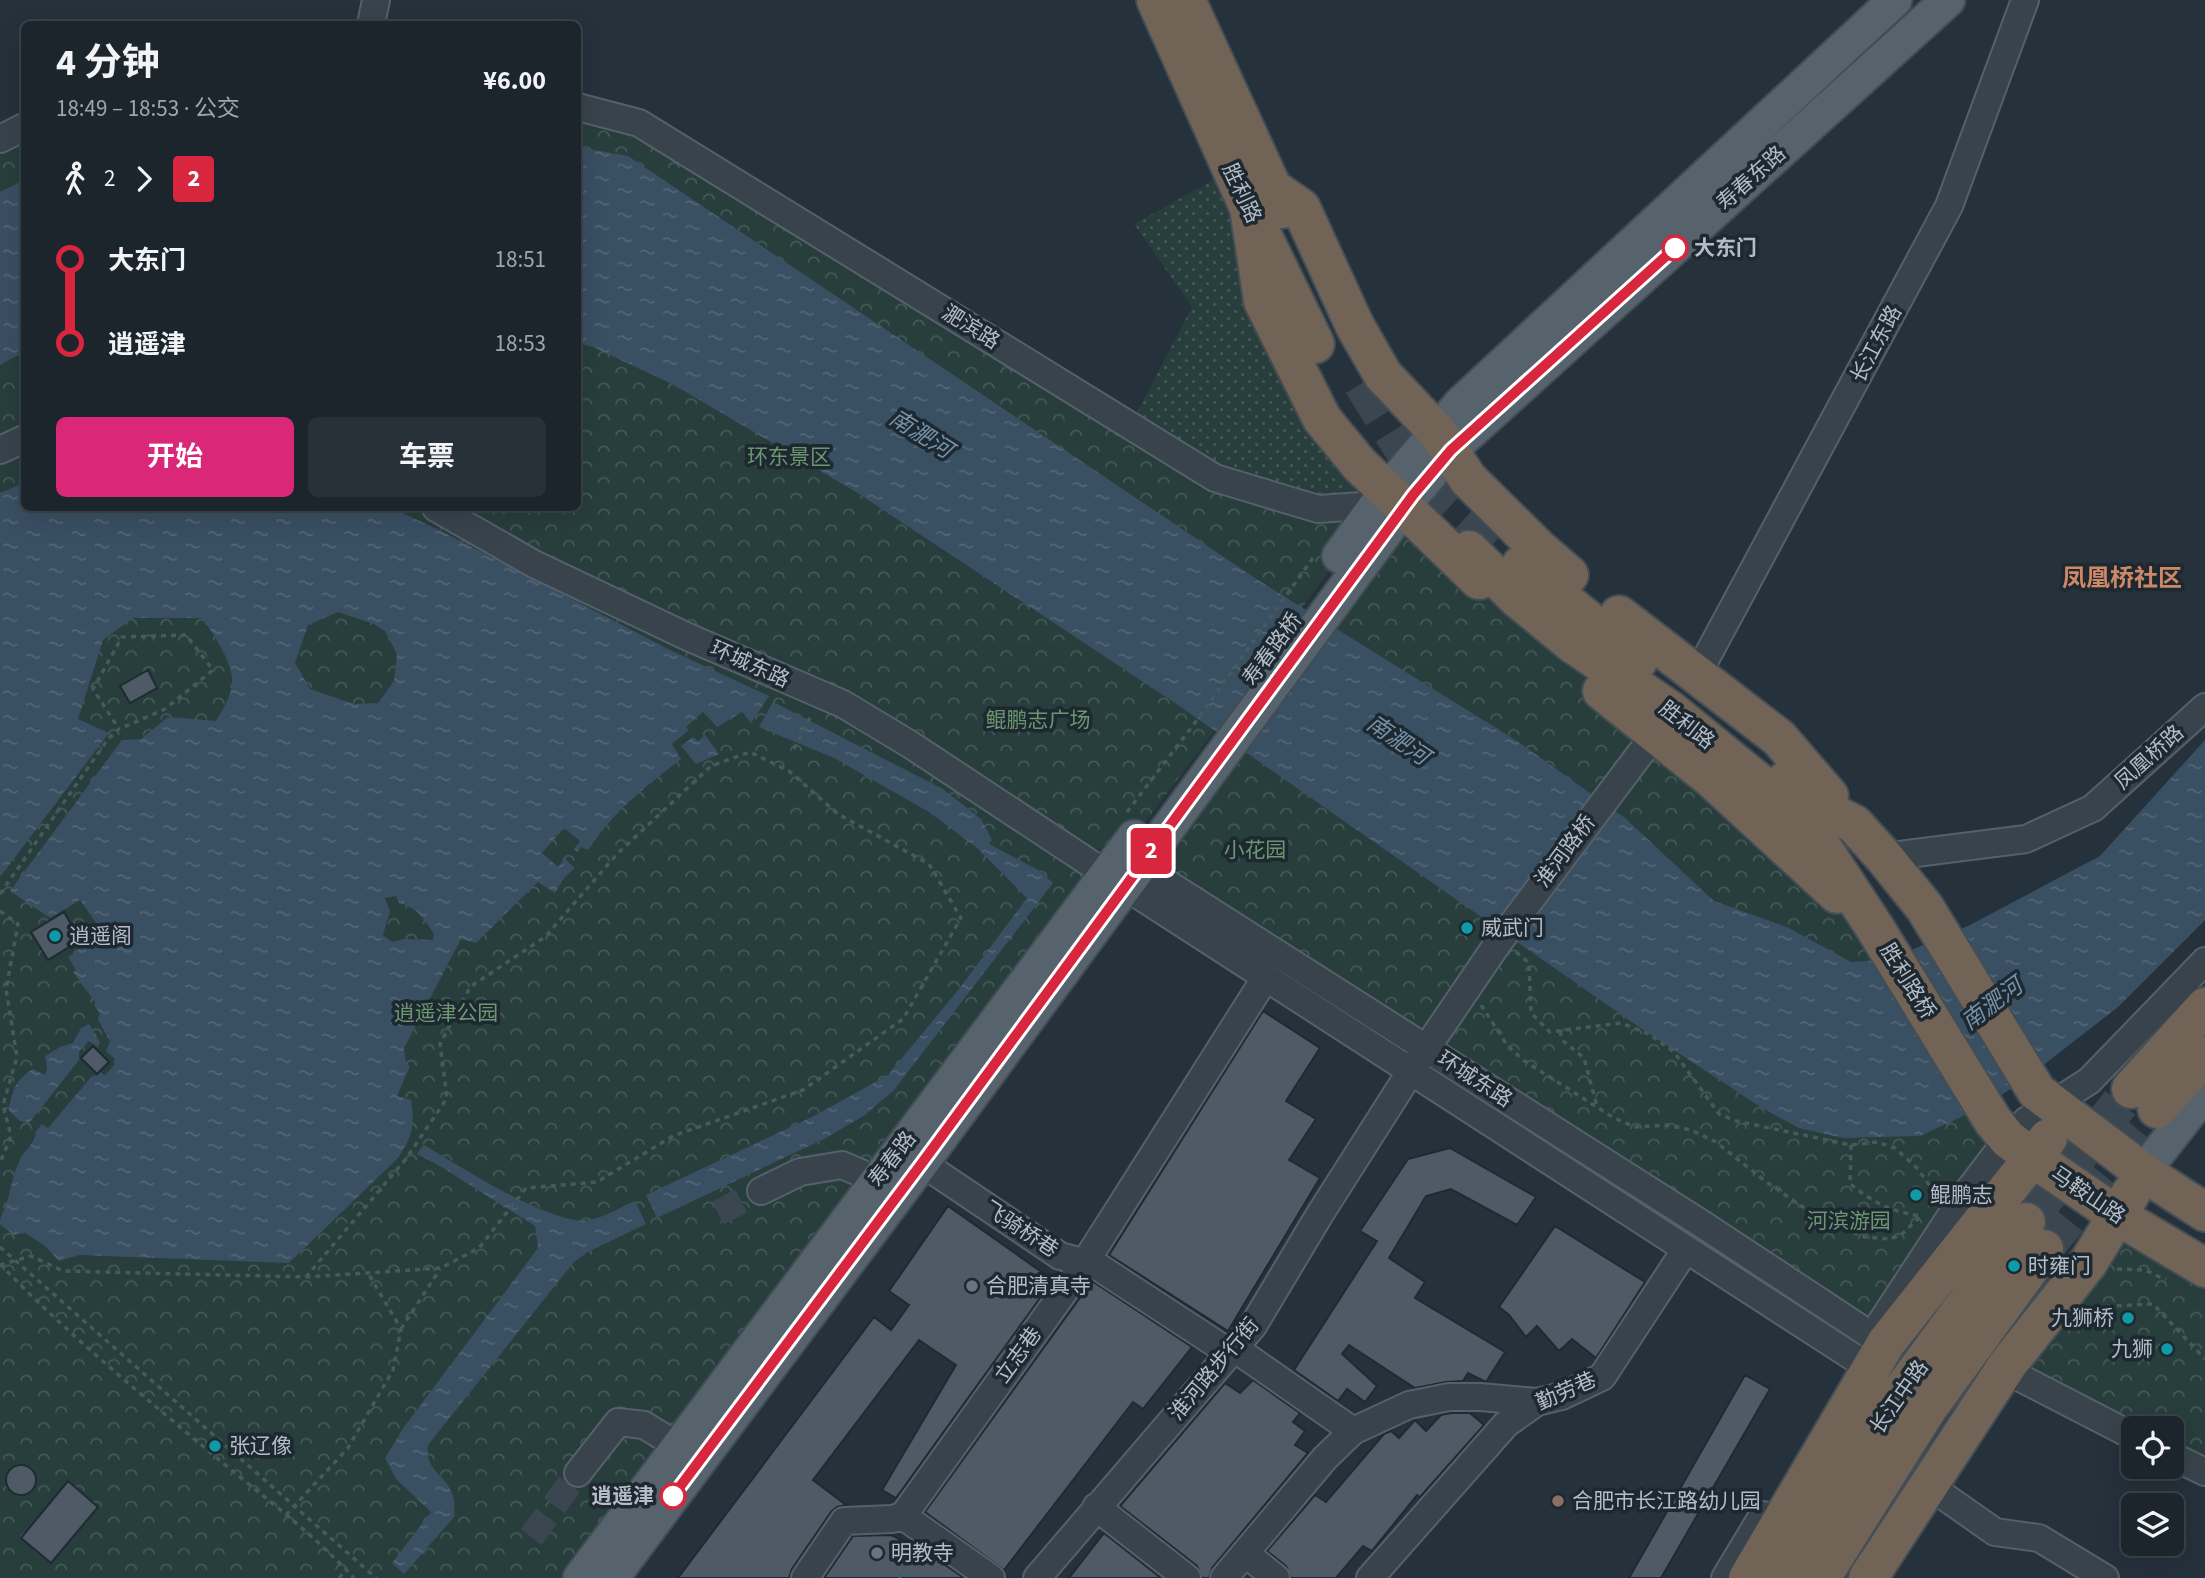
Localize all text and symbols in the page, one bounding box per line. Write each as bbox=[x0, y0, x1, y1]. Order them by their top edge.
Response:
text: 4 分钟 bbox=[56, 36, 160, 90]
text: ¥6.00 bbox=[483, 62, 546, 99]
text: 18:49 – 18:53 · 公交 bbox=[56, 92, 240, 125]
street label: 寿春东路 bbox=[1710, 139, 1792, 217]
street label: 胜利路 bbox=[1215, 158, 1269, 228]
icon: walk bbox=[56, 160, 94, 198]
icon: forward bbox=[125, 160, 163, 198]
text: 2 bbox=[187, 161, 200, 196]
text: 2 bbox=[104, 162, 115, 195]
place label: 大东门 bbox=[1694, 233, 1757, 263]
marker: 大东门 bbox=[1662, 235, 1688, 261]
text: 大东门 bbox=[108, 242, 186, 279]
text: 18:51 bbox=[495, 243, 546, 276]
street label: 淝滨路 bbox=[936, 298, 1006, 356]
street label: 长江东路 bbox=[1843, 300, 1909, 388]
text: 逍遥津 bbox=[108, 326, 186, 363]
text: 18:53 bbox=[495, 327, 546, 360]
water label: 南淝河 bbox=[883, 402, 962, 468]
button: 开始 bbox=[56, 417, 294, 497]
button: 车票 bbox=[308, 417, 546, 497]
park label: 环东景区 bbox=[747, 442, 831, 472]
district label: 凤凰桥社区 bbox=[2062, 561, 2182, 596]
street label: 寿春路桥 bbox=[1235, 606, 1309, 692]
street label: 环城东路 bbox=[706, 633, 794, 695]
street label: 胜利路 bbox=[1653, 694, 1721, 756]
park label: 鲲鹏志广场 bbox=[986, 705, 1091, 735]
water label: 南淝河 bbox=[1360, 707, 1439, 775]
street label: 凤凰桥路 bbox=[2108, 718, 2190, 796]
street label: 淮河路桥 bbox=[1528, 808, 1602, 894]
line badge: 2 bbox=[1128, 828, 1174, 874]
text: 2 bbox=[1145, 833, 1157, 868]
park label: 小花园 bbox=[1224, 835, 1287, 865]
place label: 威武门 bbox=[1481, 913, 1544, 943]
marker: 威武门 bbox=[1459, 920, 1475, 936]
place label: 逍遥阁 bbox=[69, 921, 132, 951]
marker: 逍遥阁 bbox=[47, 928, 63, 944]
street label: 胜利路桥 bbox=[1873, 937, 1943, 1025]
water label: 南淝河 bbox=[1955, 968, 2033, 1038]
park label: 逍遥津公园 bbox=[394, 998, 499, 1028]
street label: 环城东路 bbox=[1432, 1044, 1518, 1114]
street label: 寿春路 bbox=[861, 1125, 923, 1193]
street label: 马鞍山路 bbox=[2045, 1159, 2131, 1231]
place label: 鲲鹏志 bbox=[1930, 1180, 1993, 1210]
marker: 鲲鹏志 bbox=[1908, 1187, 1924, 1203]
street label: 飞骑桥巷 bbox=[978, 1194, 1064, 1264]
park label: 河滨游园 bbox=[1807, 1206, 1891, 1236]
place label: 时雍门 bbox=[2028, 1251, 2091, 1281]
marker: 时雍门 bbox=[2006, 1258, 2022, 1274]
place label: 合肥清真寺 bbox=[986, 1271, 1091, 1301]
marker: 合肥清真寺 bbox=[964, 1278, 980, 1294]
place label: 九狮桥 bbox=[2051, 1303, 2114, 1333]
marker: 九狮桥 bbox=[2120, 1310, 2136, 1326]
street label: 淮河路步行街 bbox=[1162, 1311, 1266, 1427]
street label: 立志巷 bbox=[987, 1321, 1049, 1389]
place label: 九狮 bbox=[2111, 1334, 2153, 1364]
marker: 九狮 bbox=[2159, 1341, 2175, 1357]
street label: 长江中路 bbox=[1863, 1354, 1935, 1440]
street label: 勤劳巷 bbox=[1531, 1364, 1601, 1418]
map controls bbox=[2121, 1416, 2184, 1556]
button: locate bbox=[2121, 1416, 2184, 1479]
place label: 张辽像 bbox=[229, 1431, 292, 1461]
marker: 张辽像 bbox=[207, 1438, 223, 1454]
place label: 逍遥津 bbox=[591, 1481, 654, 1511]
marker: 逍遥津 bbox=[660, 1483, 686, 1509]
place label: 合肥市长江路幼儿园 bbox=[1572, 1486, 1761, 1516]
marker: 合肥市长江路幼儿园 bbox=[1550, 1493, 1566, 1509]
button: layers bbox=[2121, 1493, 2184, 1556]
place label: 明教寺 bbox=[891, 1538, 954, 1568]
marker: 明教寺 bbox=[869, 1545, 885, 1561]

